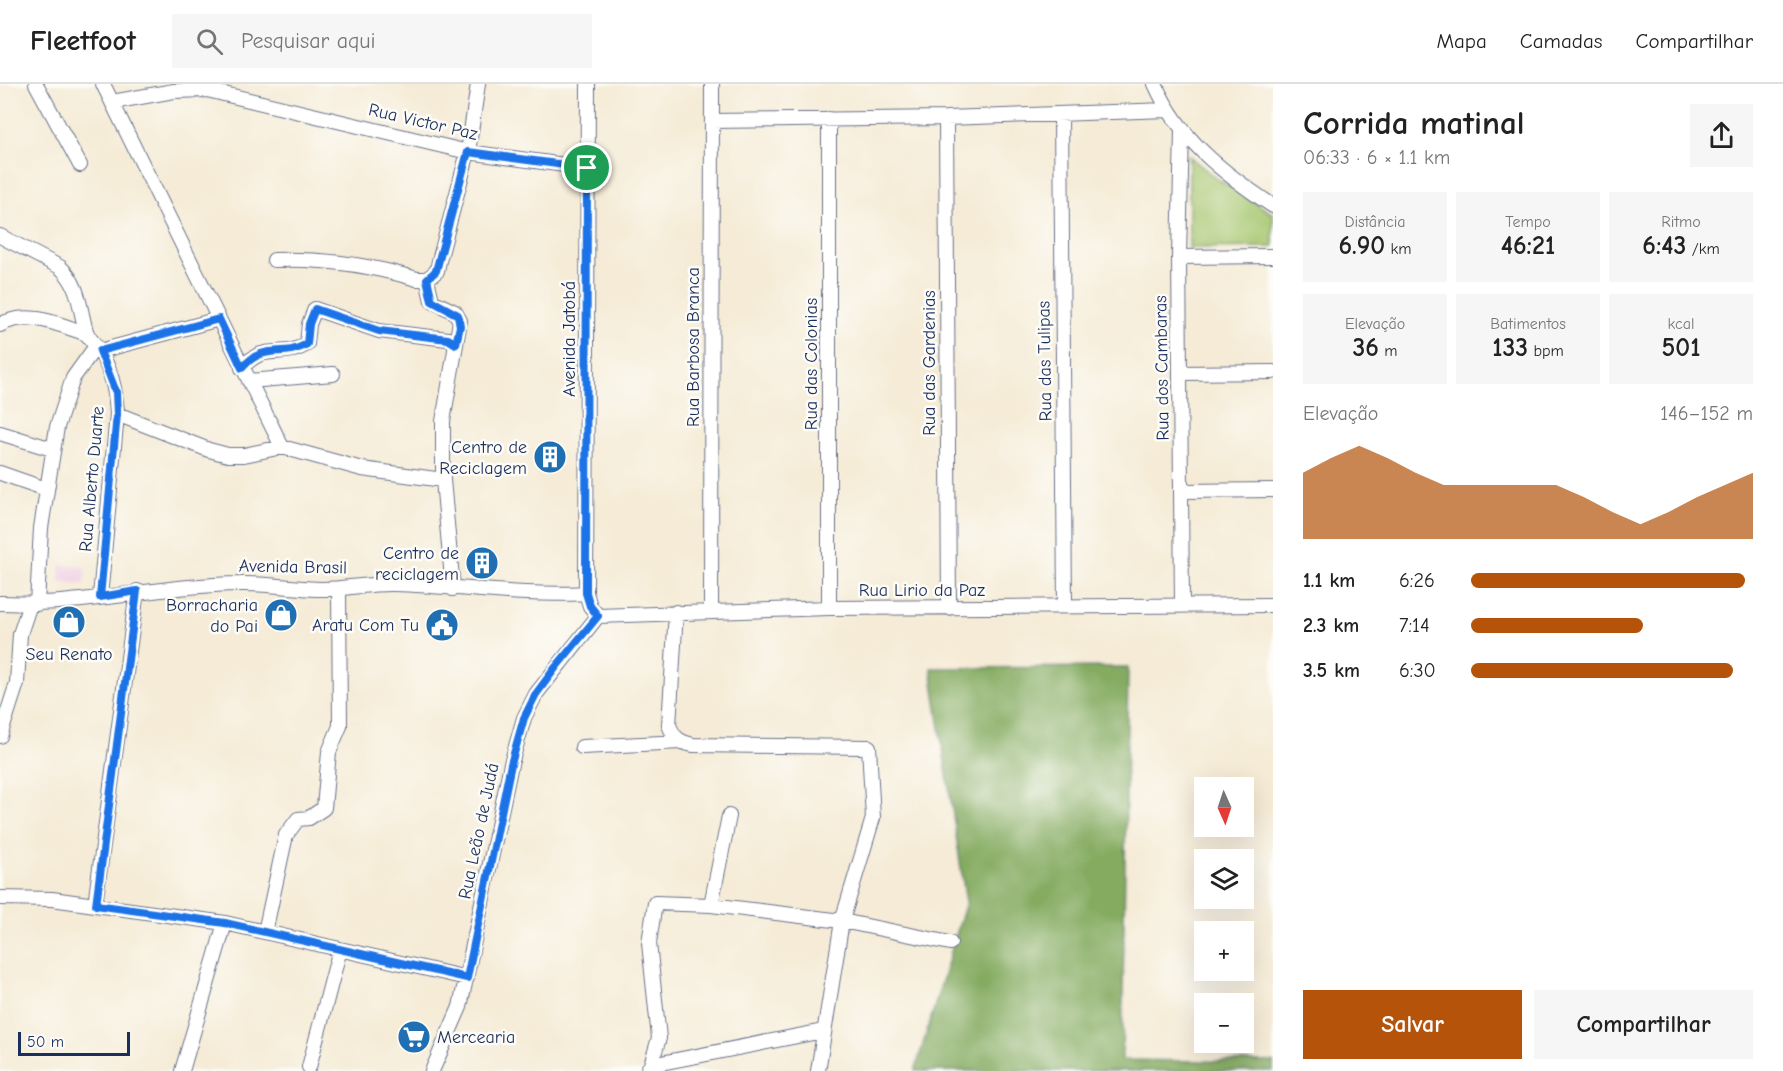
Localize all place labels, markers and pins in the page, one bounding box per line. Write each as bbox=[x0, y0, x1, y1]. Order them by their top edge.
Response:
pin bbox=[561, 142, 612, 193]
place label: Centro de Reciclagem bbox=[439, 437, 527, 479]
building icon: Centro de Reciclagem bbox=[532, 439, 568, 475]
place label: Centro de reciclagem bbox=[375, 543, 459, 585]
building icon: Centro de reciclagem bbox=[464, 545, 500, 581]
place label: Borracharia do Pai bbox=[166, 595, 258, 637]
shop icon: Borracharia do Pai bbox=[263, 597, 299, 633]
shop icon: Seu Renato bbox=[51, 604, 87, 640]
public building icon: Aratu Com Tu bbox=[424, 607, 460, 643]
place label: Aratu Com Tu bbox=[312, 615, 419, 636]
place label: Seu Renato bbox=[25, 644, 113, 665]
supermarket icon: Mercearia bbox=[396, 1019, 432, 1055]
place label: Mercearia bbox=[437, 1027, 515, 1048]

